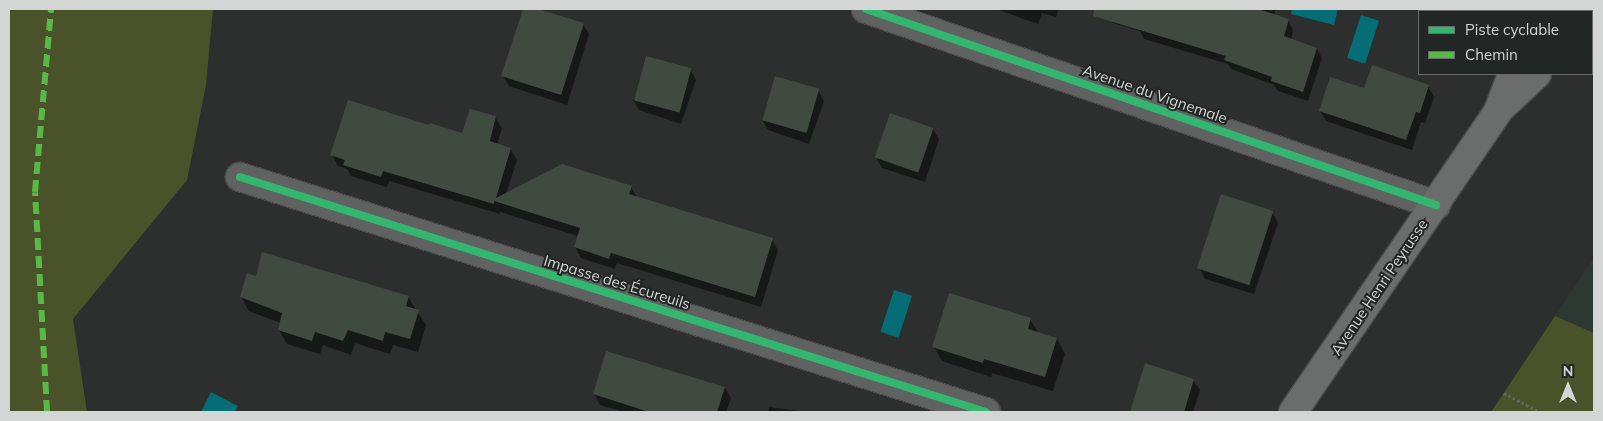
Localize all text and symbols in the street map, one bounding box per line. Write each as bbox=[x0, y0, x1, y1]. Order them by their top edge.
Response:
legend bbox=[1418, 10, 1593, 75]
text: Piste cyclable bbox=[1465, 20, 1559, 39]
text: Chemin bbox=[1465, 45, 1518, 64]
street label: Avenue du Vignemale bbox=[1080, 61, 1230, 127]
street label: Avenue Henri Peyrusse bbox=[1327, 216, 1431, 358]
street label: Impasse des Écureuils bbox=[542, 251, 692, 313]
north arrow bbox=[1543, 361, 1593, 411]
text: N bbox=[1563, 362, 1573, 380]

